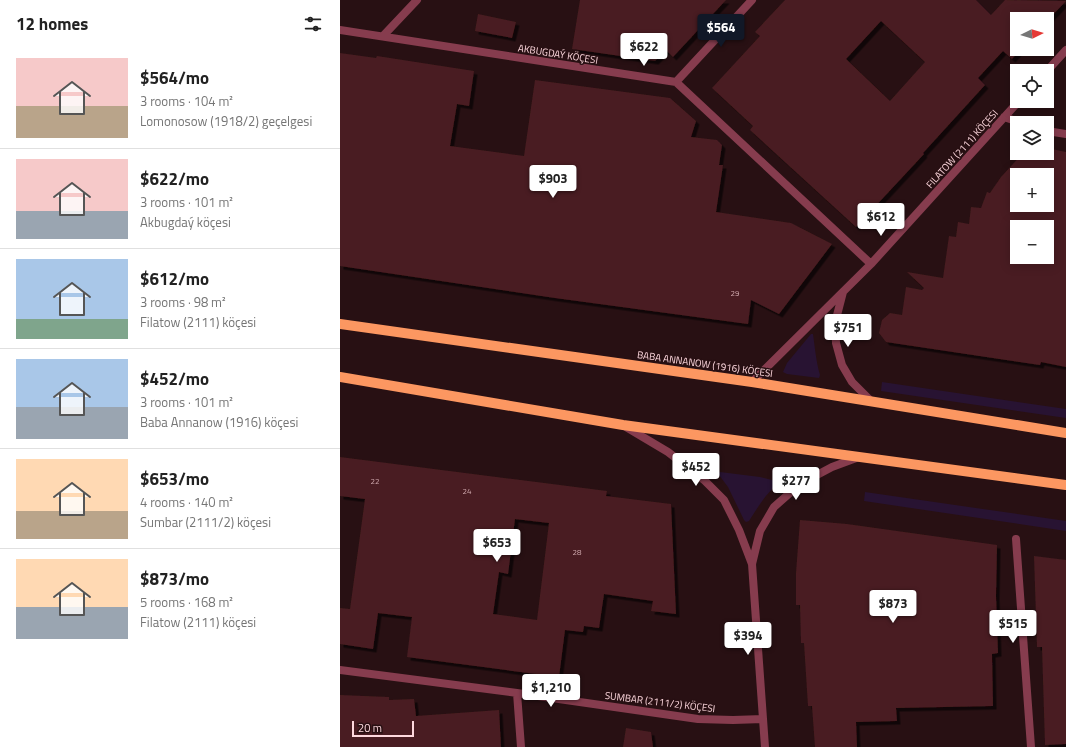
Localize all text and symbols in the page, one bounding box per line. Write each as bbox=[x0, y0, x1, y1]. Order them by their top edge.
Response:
text: 12 homes bbox=[16, 11, 88, 37]
north arrow bbox=[1010, 12, 1054, 56]
map controls bbox=[1010, 12, 1054, 264]
icon: filters bbox=[302, 13, 324, 35]
pin: $564 bbox=[697, 14, 745, 48]
text: $564 bbox=[706, 17, 736, 37]
pin: $622 bbox=[620, 33, 668, 67]
text: $622 bbox=[629, 36, 659, 56]
street label: AKBUGDAÝ KÖÇESI bbox=[517, 40, 599, 68]
button: locate bbox=[1010, 64, 1054, 108]
text: $564/mo bbox=[140, 65, 209, 91]
icon: home bbox=[48, 74, 96, 122]
text: 3 rooms · 104 m² bbox=[140, 91, 233, 111]
street label: FILATOW (2111) KÖÇESI bbox=[922, 106, 1002, 192]
text: Lomonosow (1918/2) geçelgesi bbox=[140, 111, 312, 131]
button: layers bbox=[1010, 116, 1054, 160]
pin: $903 bbox=[529, 165, 577, 199]
text: $622/mo bbox=[140, 166, 209, 192]
text: $903 bbox=[538, 168, 568, 188]
button: + bbox=[1010, 168, 1054, 212]
icon: home bbox=[48, 175, 96, 223]
text: 3 rooms · 101 m² bbox=[140, 192, 233, 212]
pin: $612 bbox=[857, 203, 905, 237]
text: $612 bbox=[866, 206, 896, 226]
text: Akbugdaý köçesi bbox=[140, 212, 231, 232]
button: − bbox=[1010, 220, 1054, 264]
text: $612/mo bbox=[140, 266, 209, 292]
icon: home bbox=[48, 275, 96, 323]
house number: 29 bbox=[731, 287, 740, 299]
text: 3 rooms · 98 m² bbox=[140, 292, 226, 312]
text: Filatow (2111) köçesi bbox=[140, 312, 256, 332]
pin: $751 bbox=[824, 314, 872, 348]
text: $751 bbox=[833, 317, 863, 337]
street label: BABA ANNANOW (1916) KÖÇESI bbox=[636, 347, 774, 381]
text: $452/mo bbox=[140, 366, 209, 392]
icon: home bbox=[48, 375, 96, 423]
text: 3 rooms · 101 m² bbox=[140, 392, 233, 412]
text: Baba Annanow (1916) köçesi bbox=[140, 412, 298, 432]
pin: $452 bbox=[672, 453, 720, 487]
text: $452 bbox=[681, 456, 711, 476]
text: $653/mo bbox=[140, 466, 209, 492]
pin: $277 bbox=[772, 467, 820, 501]
text: $277 bbox=[781, 470, 811, 490]
icon: home bbox=[48, 475, 96, 523]
house number: 22 bbox=[371, 475, 379, 487]
house number: 24 bbox=[463, 485, 472, 497]
text: 4 rooms · 140 m² bbox=[140, 492, 233, 512]
text: Sumbar (2111/2) köçesi bbox=[140, 512, 271, 532]
pin: $653 bbox=[473, 529, 521, 563]
text: $653 bbox=[482, 532, 512, 552]
house number: 28 bbox=[573, 546, 582, 558]
text: $873/mo bbox=[140, 566, 209, 592]
icon: home bbox=[48, 575, 96, 623]
pin: $873 bbox=[869, 590, 917, 624]
text: 5 rooms · 168 m² bbox=[140, 592, 233, 612]
text: $873 bbox=[878, 593, 908, 613]
pin: $515 bbox=[989, 610, 1037, 644]
text: Filatow (2111) köçesi bbox=[140, 612, 256, 632]
text: $515 bbox=[998, 613, 1028, 633]
pin: $394 bbox=[724, 622, 772, 656]
text: $394 bbox=[733, 625, 763, 645]
pin: $1,210 bbox=[518, 674, 584, 708]
text: $1,210 bbox=[531, 677, 571, 697]
street label: SUMBAR (2111/2) KÖÇESI bbox=[604, 688, 716, 716]
scale bar bbox=[352, 719, 414, 738]
text: 20 m bbox=[358, 720, 382, 736]

